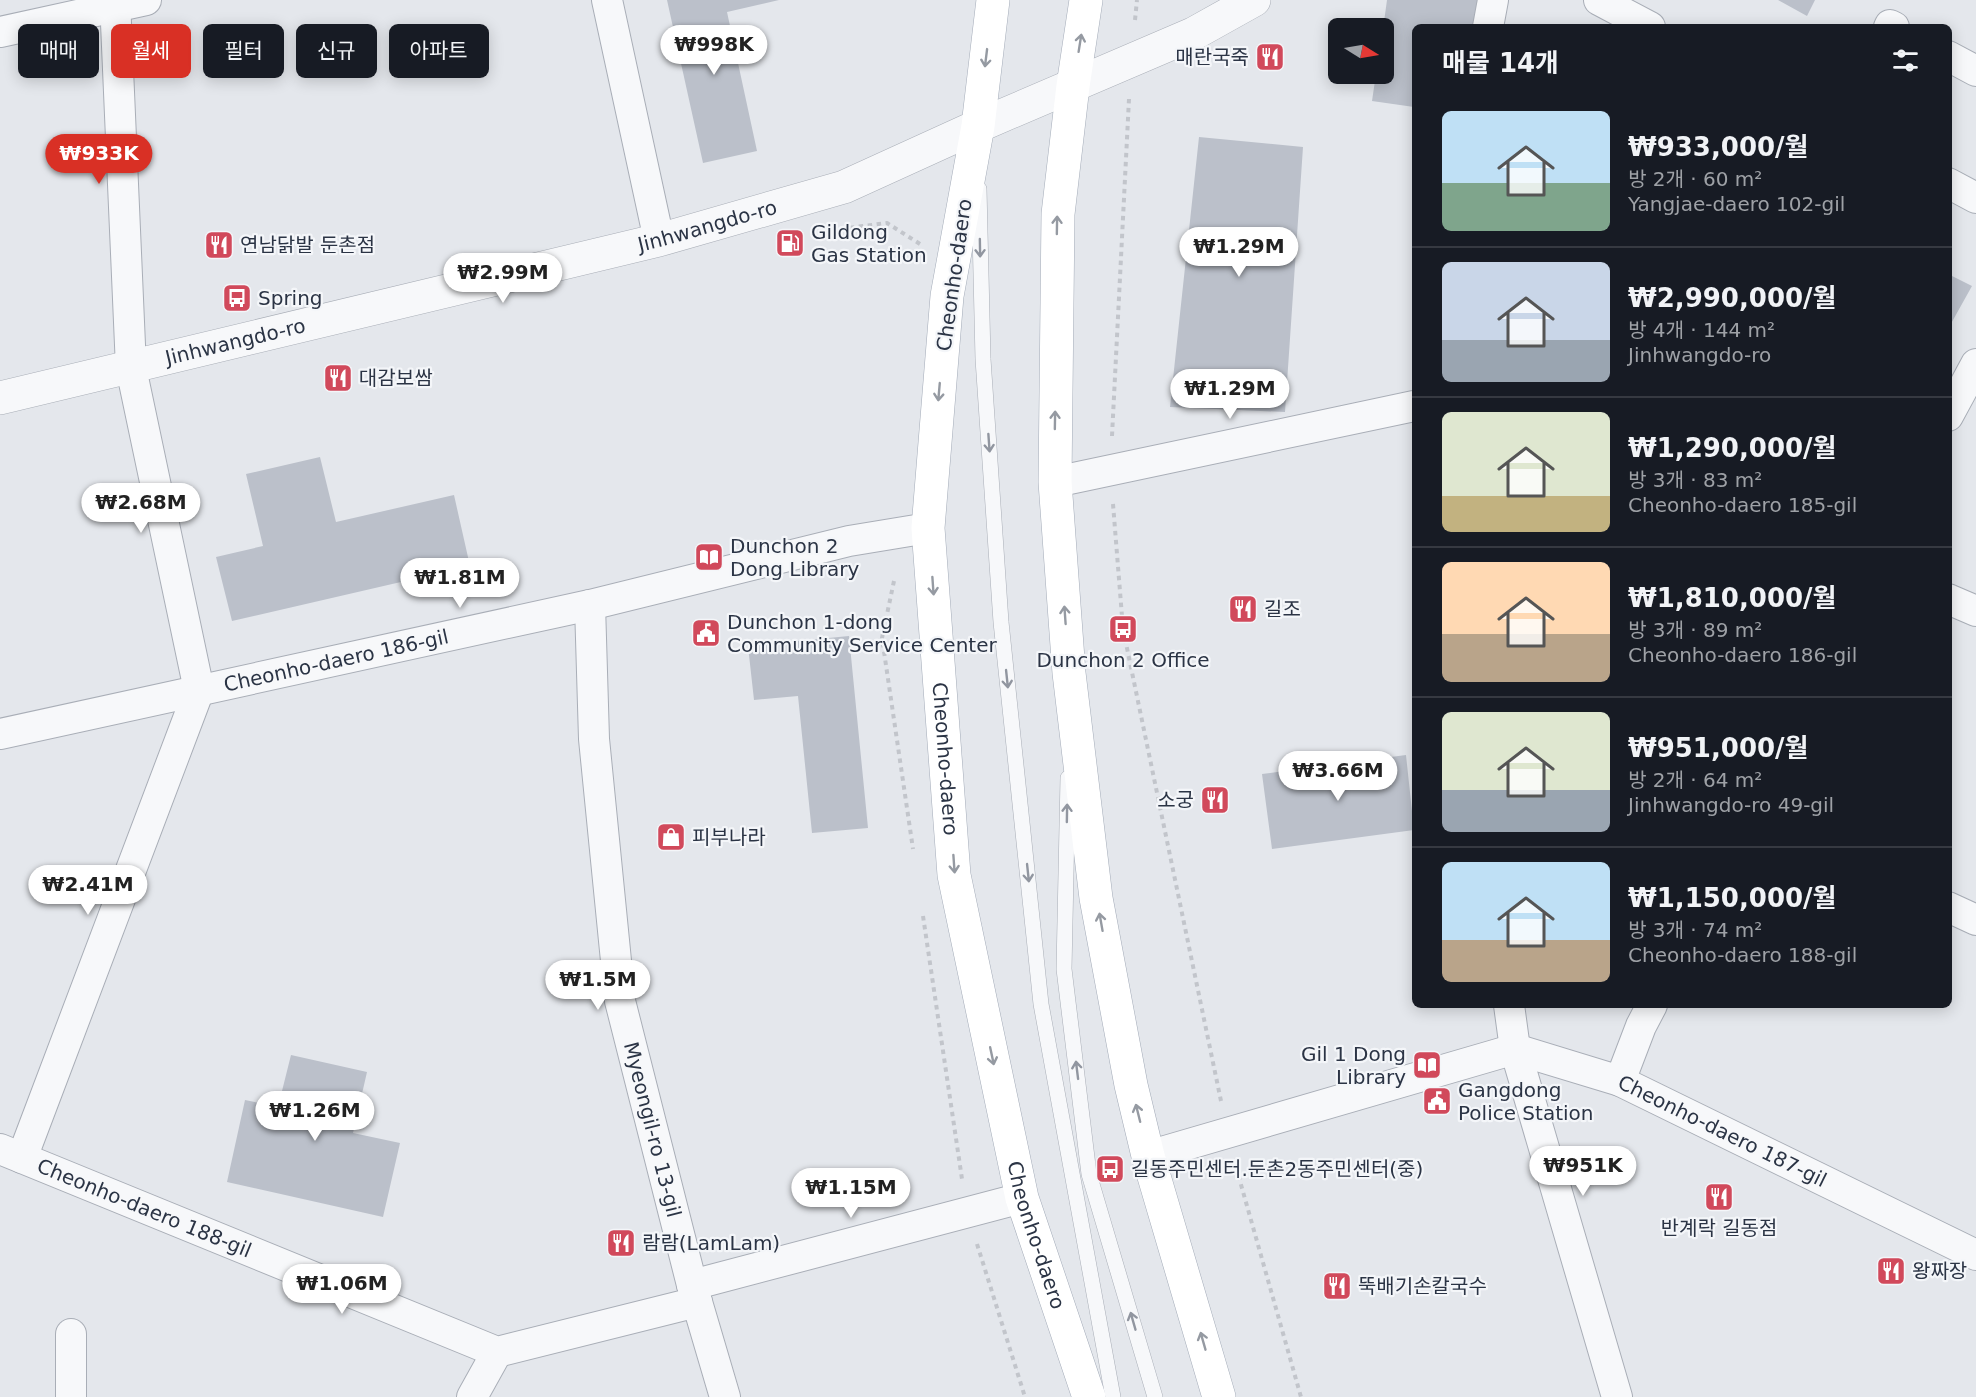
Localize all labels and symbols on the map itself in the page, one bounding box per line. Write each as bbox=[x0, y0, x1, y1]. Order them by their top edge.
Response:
north arrow bbox=[1328, 18, 1394, 84]
pin: ₩998K bbox=[672, 25, 756, 76]
one-way arrow bbox=[1074, 34, 1085, 53]
restaurant icon: 매란국죽 bbox=[1254, 41, 1286, 73]
place label: 매란국죽 bbox=[1175, 45, 1249, 69]
one-way arrow bbox=[981, 48, 992, 67]
pin: ₩933K bbox=[57, 134, 141, 185]
street label: Jinhwangdo-ro bbox=[633, 195, 780, 257]
street label: Cheonho-daero bbox=[931, 197, 977, 353]
one-way arrow bbox=[1052, 216, 1063, 236]
place label: Gildong Gas Station bbox=[811, 220, 927, 267]
fuel station icon: Gildong Gas Station bbox=[774, 227, 806, 259]
pin: ₩1.29M bbox=[1190, 227, 1288, 278]
restaurant icon: 연남닭발 둔촌점 bbox=[203, 229, 235, 261]
place label: 연남닭발 둔촌점 bbox=[240, 233, 375, 257]
one-way arrow bbox=[975, 237, 986, 257]
pin: ₩2.99M bbox=[454, 253, 552, 304]
bus stop icon: Spring bbox=[221, 282, 253, 314]
place label: Spring bbox=[258, 286, 323, 310]
street label: Jinhwangdo-ro bbox=[161, 313, 308, 370]
restaurant icon: 대감보쌈 bbox=[322, 362, 354, 394]
place label: 대감보쌈 bbox=[359, 366, 433, 390]
pin: ₩1.29M bbox=[1181, 369, 1279, 420]
one-way arrow bbox=[933, 381, 944, 401]
one-way arrow bbox=[1049, 411, 1061, 431]
one-way arrow bbox=[983, 432, 994, 452]
pin: ₩2.68M bbox=[92, 483, 190, 534]
place label: Dunchon 2 Dong Library bbox=[730, 534, 859, 581]
library icon: Dunchon 2 Dong Library bbox=[693, 541, 725, 573]
pin: ₩1.81M bbox=[411, 558, 509, 609]
one-way arrow bbox=[928, 576, 939, 596]
restaurant icon: 길조 bbox=[1227, 593, 1259, 625]
place label: 길조 bbox=[1264, 597, 1301, 621]
one-way arrow bbox=[1059, 605, 1070, 625]
place label: Dunchon 1-dong Community Service Center bbox=[727, 610, 997, 657]
bus stop icon: Dunchon 2 Office bbox=[1107, 613, 1139, 645]
public building icon: Dunchon 1-dong Community Service Center bbox=[690, 617, 722, 649]
street label: Cheonho-daero 186-gil bbox=[221, 624, 451, 697]
place label: Dunchon 2 Office bbox=[1036, 648, 1210, 672]
one-way arrow bbox=[1002, 669, 1013, 688]
street label: Cheonho-daero bbox=[928, 681, 963, 836]
pin: ₩3.66M bbox=[1289, 751, 1387, 802]
restaurant icon: 소궁 bbox=[1199, 784, 1231, 816]
place label: 소궁 bbox=[1157, 788, 1194, 812]
one-way arrow bbox=[1061, 803, 1073, 823]
shop icon: 피부나라 bbox=[655, 821, 687, 853]
place label: 피부나라 bbox=[692, 825, 766, 849]
one-way arrow bbox=[948, 854, 959, 874]
one-way arrow bbox=[1022, 862, 1033, 882]
pin: ₩2.41M bbox=[39, 865, 137, 916]
one-way arrow bbox=[1095, 912, 1106, 932]
pin: ₩1.5M bbox=[556, 960, 640, 1011]
street label: Myeongil-ro 13-gil bbox=[619, 1039, 686, 1220]
place label: Gil 1 Dong Library bbox=[1301, 1042, 1406, 1089]
one-way arrow bbox=[987, 1045, 998, 1065]
library icon: Gil 1 Dong Library bbox=[1411, 1049, 1443, 1081]
one-way arrow bbox=[1071, 1060, 1082, 1080]
street label: Cheonho-daero 187-gil bbox=[1614, 1070, 1831, 1192]
place label: Gangdong Police Station bbox=[1458, 1078, 1593, 1125]
public building icon: Gangdong Police Station bbox=[1421, 1085, 1453, 1117]
pin: ₩1.26M bbox=[266, 1091, 364, 1142]
one-way arrow bbox=[1131, 1104, 1143, 1123]
pin: ₩951K bbox=[1541, 1146, 1625, 1197]
bus stop icon: 길동주민센터.둔촌2동주민센터(중) bbox=[1094, 1153, 1126, 1185]
street label: Cheonho-daero 188-gil bbox=[34, 1154, 255, 1262]
place label: 길동주민센터.둔촌2동주민센터(중) bbox=[1131, 1157, 1423, 1181]
street label: Cheonho-daero bbox=[1003, 1159, 1070, 1312]
pin: ₩1.15M bbox=[802, 1168, 900, 1219]
restaurant icon: 반계락 길동점 bbox=[1703, 1181, 1735, 1213]
place label: 반계락 길동점 bbox=[1661, 1216, 1777, 1240]
restaurant icon: 람람(LamLam) bbox=[605, 1227, 637, 1259]
place label: 람람(LamLam) bbox=[642, 1231, 780, 1255]
restaurant icon: 왕짜장 bbox=[1875, 1255, 1907, 1287]
place label: 왕짜장 bbox=[1912, 1259, 1967, 1283]
pin: ₩1.06M bbox=[293, 1264, 391, 1315]
restaurant icon: 뚝배기손칼국수 bbox=[1321, 1270, 1353, 1302]
place label: 뚝배기손칼국수 bbox=[1358, 1274, 1487, 1298]
one-way arrow bbox=[1127, 1312, 1138, 1331]
one-way arrow bbox=[1197, 1332, 1208, 1351]

